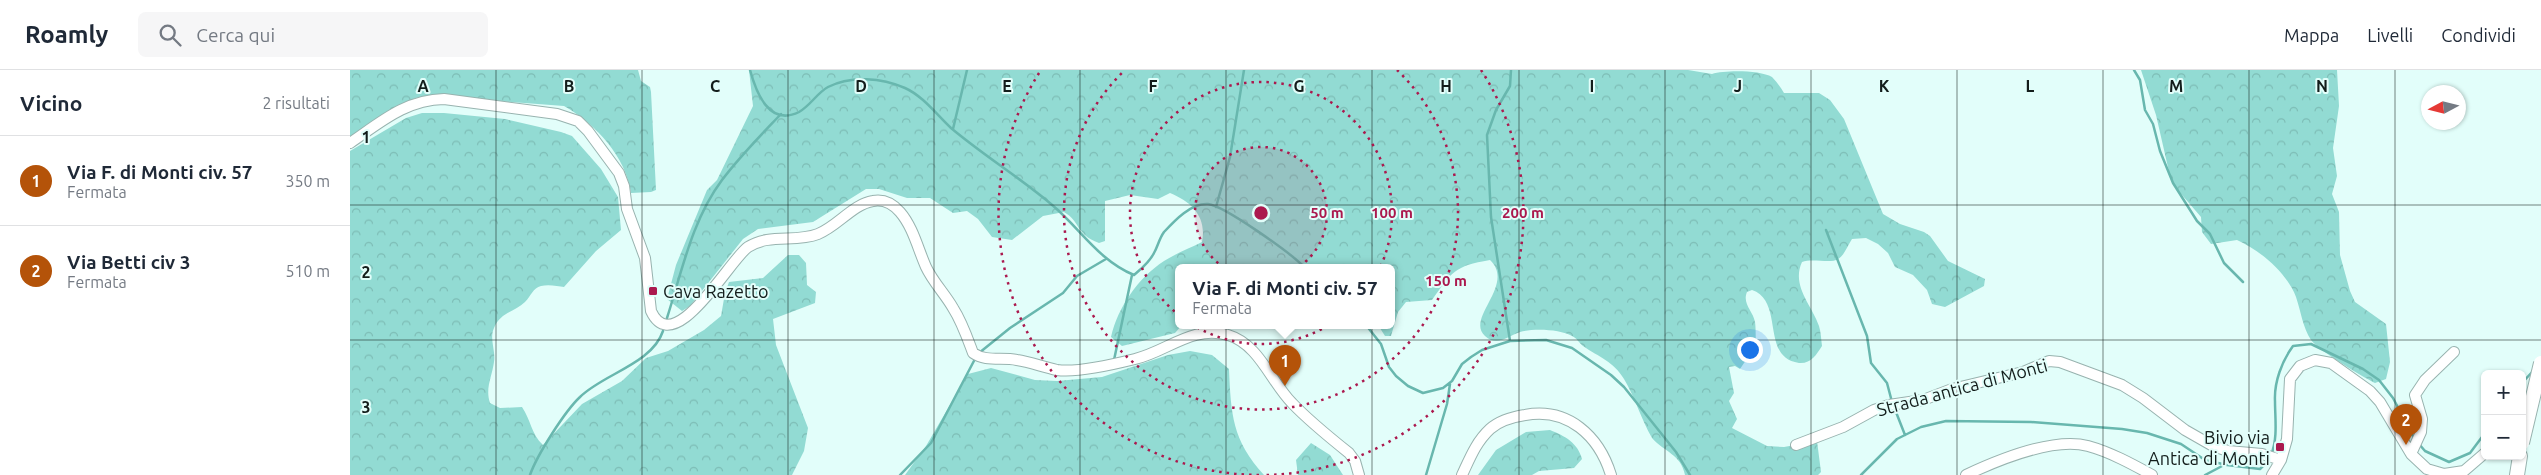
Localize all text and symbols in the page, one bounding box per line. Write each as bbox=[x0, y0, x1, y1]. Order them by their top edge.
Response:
search box bbox=[138, 12, 488, 57]
text: Roamly bbox=[25, 21, 108, 48]
icon: search bbox=[156, 21, 184, 49]
text: Cerca qui bbox=[196, 24, 275, 46]
text: Mappa bbox=[2284, 25, 2339, 45]
text: Livelli bbox=[2367, 25, 2413, 45]
text: Condividi bbox=[2441, 25, 2516, 45]
text: A bbox=[417, 77, 429, 95]
text: B bbox=[564, 77, 574, 95]
text: C bbox=[710, 77, 720, 95]
text: D bbox=[855, 77, 867, 95]
text: E bbox=[1002, 77, 1012, 95]
text: F bbox=[1149, 77, 1158, 95]
text: G bbox=[1293, 77, 1305, 95]
text: H bbox=[1440, 77, 1452, 95]
text: I bbox=[1590, 77, 1594, 95]
text: J bbox=[1734, 77, 1742, 95]
text: K bbox=[1879, 77, 1890, 95]
text: L bbox=[2026, 77, 2035, 95]
text: M bbox=[2169, 77, 2183, 95]
text: N bbox=[2316, 77, 2328, 95]
north arrow bbox=[2421, 85, 2466, 130]
text: Vicino bbox=[20, 91, 82, 115]
text: 2 risultati bbox=[262, 94, 330, 112]
text: 1 bbox=[361, 128, 371, 146]
text: Via F. di Monti civ. 57 bbox=[67, 161, 253, 183]
text: 1 bbox=[31, 172, 41, 190]
text: 350 m bbox=[285, 172, 330, 190]
text: Fermata bbox=[67, 183, 127, 201]
centre of rings bbox=[1252, 204, 1270, 222]
text: 50 m bbox=[1310, 204, 1344, 221]
text: 100 m bbox=[1371, 204, 1413, 221]
text: 200 m bbox=[1502, 204, 1544, 221]
text: Via Betti civ 3 bbox=[67, 251, 191, 273]
text: 2 bbox=[31, 262, 41, 280]
text: 510 m bbox=[285, 262, 330, 280]
text: 2 bbox=[361, 263, 371, 281]
popup bbox=[1175, 264, 1395, 329]
text: 150 m bbox=[1425, 272, 1467, 289]
text: Fermata bbox=[67, 273, 127, 291]
text: Via F. di Monti civ. 57 bbox=[1192, 277, 1378, 299]
place label: Cava Razetto bbox=[663, 281, 769, 301]
marker: Cava Razetto bbox=[647, 285, 659, 297]
text: Fermata bbox=[1192, 299, 1252, 317]
your location bbox=[1737, 337, 1763, 363]
pin: 1 bbox=[1269, 345, 1301, 386]
street label: Strada antica di Monti bbox=[1874, 355, 2050, 419]
map controls bbox=[2481, 370, 2526, 460]
button: + bbox=[2481, 370, 2526, 415]
text: 3 bbox=[361, 398, 371, 416]
pin: 2 bbox=[2390, 404, 2422, 445]
button: − bbox=[2481, 415, 2526, 460]
place label: Bivio via Antica di Monti bbox=[2148, 427, 2270, 468]
marker: Bivio via Antica di Monti bbox=[2274, 441, 2286, 453]

